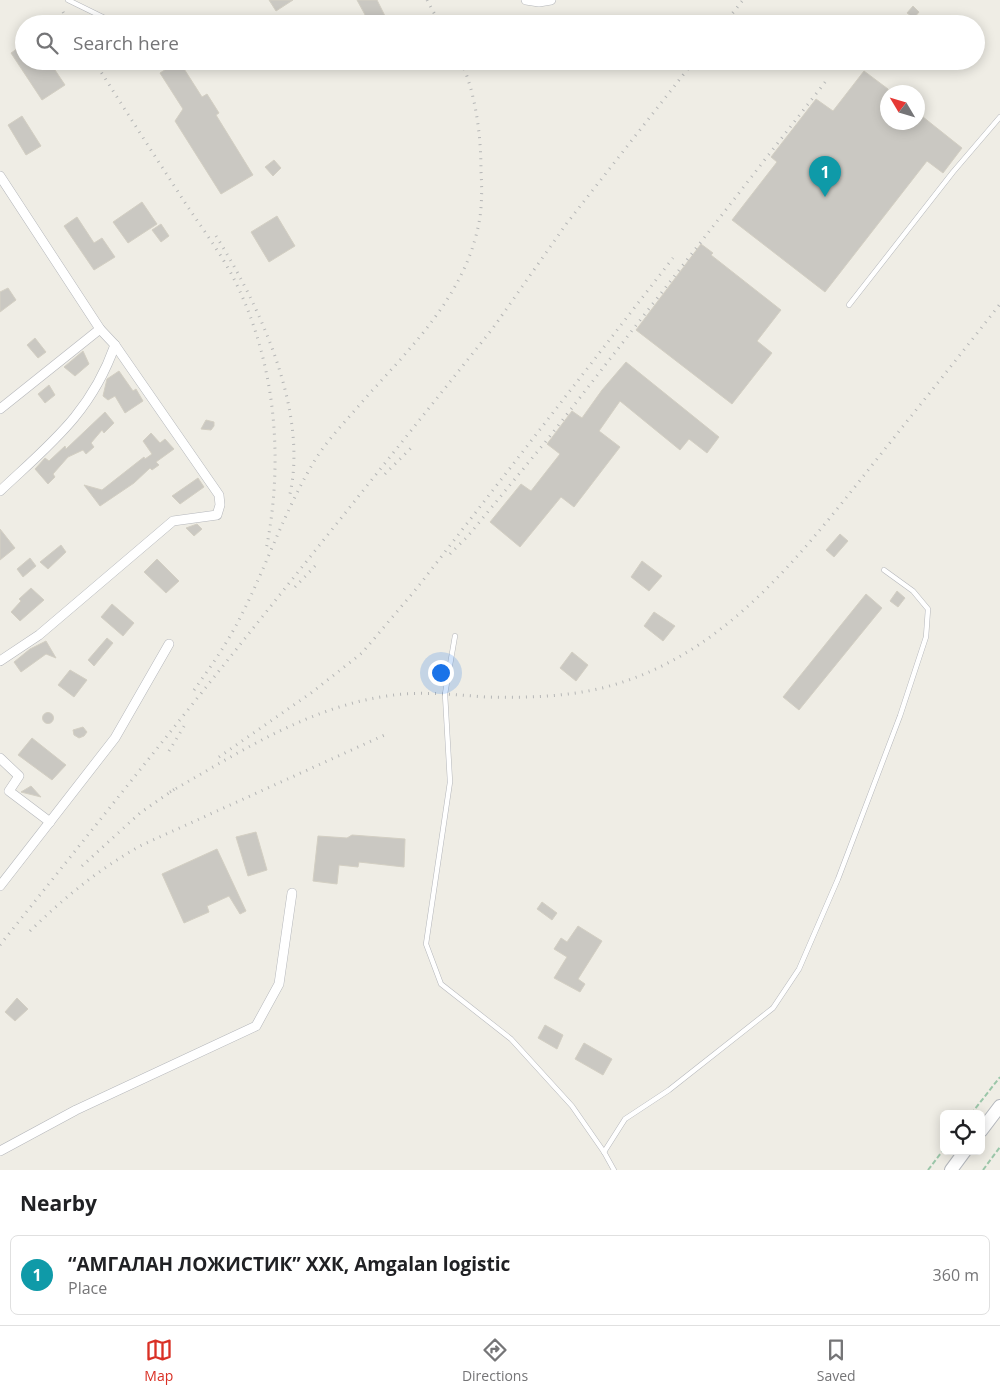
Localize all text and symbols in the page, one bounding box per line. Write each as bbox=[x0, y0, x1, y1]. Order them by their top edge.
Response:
search box bbox=[15, 15, 985, 70]
icon: search bbox=[33, 29, 61, 57]
text: Search here bbox=[73, 30, 179, 56]
north arrow bbox=[880, 85, 925, 130]
pin: 1 bbox=[809, 156, 841, 197]
your location bbox=[428, 660, 454, 686]
map controls bbox=[940, 1110, 985, 1155]
button: locate bbox=[940, 1110, 985, 1155]
text: Nearby bbox=[20, 1189, 97, 1217]
text: “АМГАЛАН ЛОЖИСТИК” ХХК, Amgalan logistic bbox=[68, 1251, 510, 1277]
text: 1 bbox=[32, 1264, 42, 1286]
text: 360 m bbox=[933, 1264, 979, 1286]
text: Place bbox=[68, 1277, 107, 1299]
tab: Map bbox=[144, 1336, 173, 1385]
tab: Directions bbox=[462, 1336, 528, 1385]
tab: Saved bbox=[817, 1336, 856, 1385]

